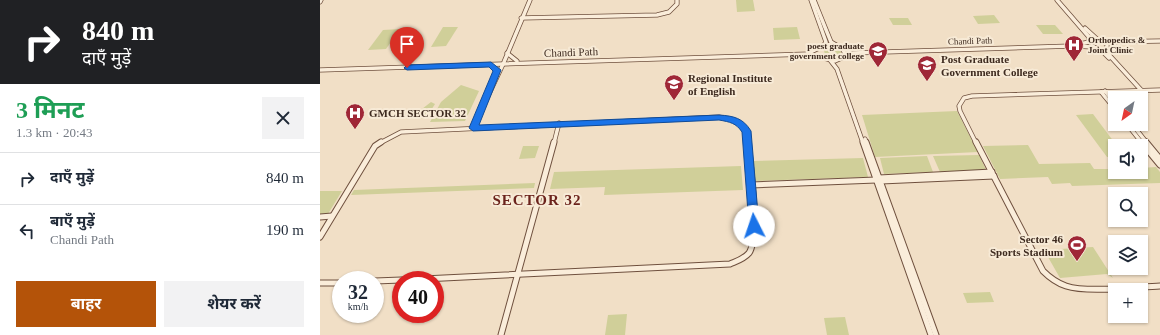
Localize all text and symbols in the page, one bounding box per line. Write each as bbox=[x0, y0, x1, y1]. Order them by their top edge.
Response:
text: 840 m bbox=[82, 15, 154, 46]
icon: right bbox=[16, 16, 68, 68]
pin bbox=[390, 27, 424, 68]
icon: arrive bbox=[396, 33, 418, 55]
hospital icon: Orthopedics & Joint Clinic bbox=[1063, 34, 1085, 62]
street label: Chandi Path bbox=[948, 35, 993, 47]
place label: Orthopedics & Joint Clinic bbox=[1088, 35, 1146, 55]
school or university icon: poest graduate government college bbox=[867, 40, 889, 68]
place label: poest graduate government college bbox=[790, 41, 864, 61]
street label: Chandi Path bbox=[544, 45, 599, 59]
text: दाएँ मुड़ें bbox=[82, 48, 131, 68]
place label: Post Graduate Government College bbox=[941, 53, 1038, 78]
school or university icon: Post Graduate Government College bbox=[916, 54, 938, 82]
place label: Regional Institute of English bbox=[688, 72, 772, 97]
school or university icon: Regional Institute of English bbox=[663, 73, 685, 101]
north arrow bbox=[1108, 91, 1148, 131]
map controls bbox=[1108, 91, 1148, 323]
text: 3 मिनट bbox=[16, 97, 84, 123]
button: close bbox=[262, 97, 304, 139]
hospital icon: GMCH SECTOR 32 bbox=[344, 102, 366, 130]
place label: GMCH SECTOR 32 bbox=[369, 107, 466, 119]
text: 1.3 km · 20:43 bbox=[16, 125, 93, 140]
button: sound bbox=[1108, 139, 1148, 179]
icon: right bbox=[16, 168, 38, 190]
text: दाएँ मुड़ें bbox=[50, 169, 94, 185]
text: 840 m bbox=[266, 170, 304, 186]
button: search bbox=[1108, 187, 1148, 227]
district label: SECTOR 32 bbox=[492, 192, 582, 208]
position arrow bbox=[733, 205, 775, 247]
text: बाएँ मुड़ें bbox=[50, 213, 95, 229]
icon: left bbox=[16, 220, 38, 242]
text: 190 m bbox=[266, 222, 304, 238]
text: Chandi Path bbox=[50, 232, 114, 247]
place label: Sector 46 Sports Stadium bbox=[990, 233, 1063, 258]
sports icon: Sector 46 Sports Stadium bbox=[1066, 234, 1088, 262]
button: layers bbox=[1108, 235, 1148, 275]
speed limit sign: 40 bbox=[392, 271, 444, 323]
button: बाहर bbox=[16, 281, 156, 327]
button: शेयर करें bbox=[164, 281, 304, 327]
text: 32 bbox=[348, 281, 368, 303]
button: + bbox=[1108, 283, 1148, 323]
text: km/h bbox=[348, 301, 368, 312]

